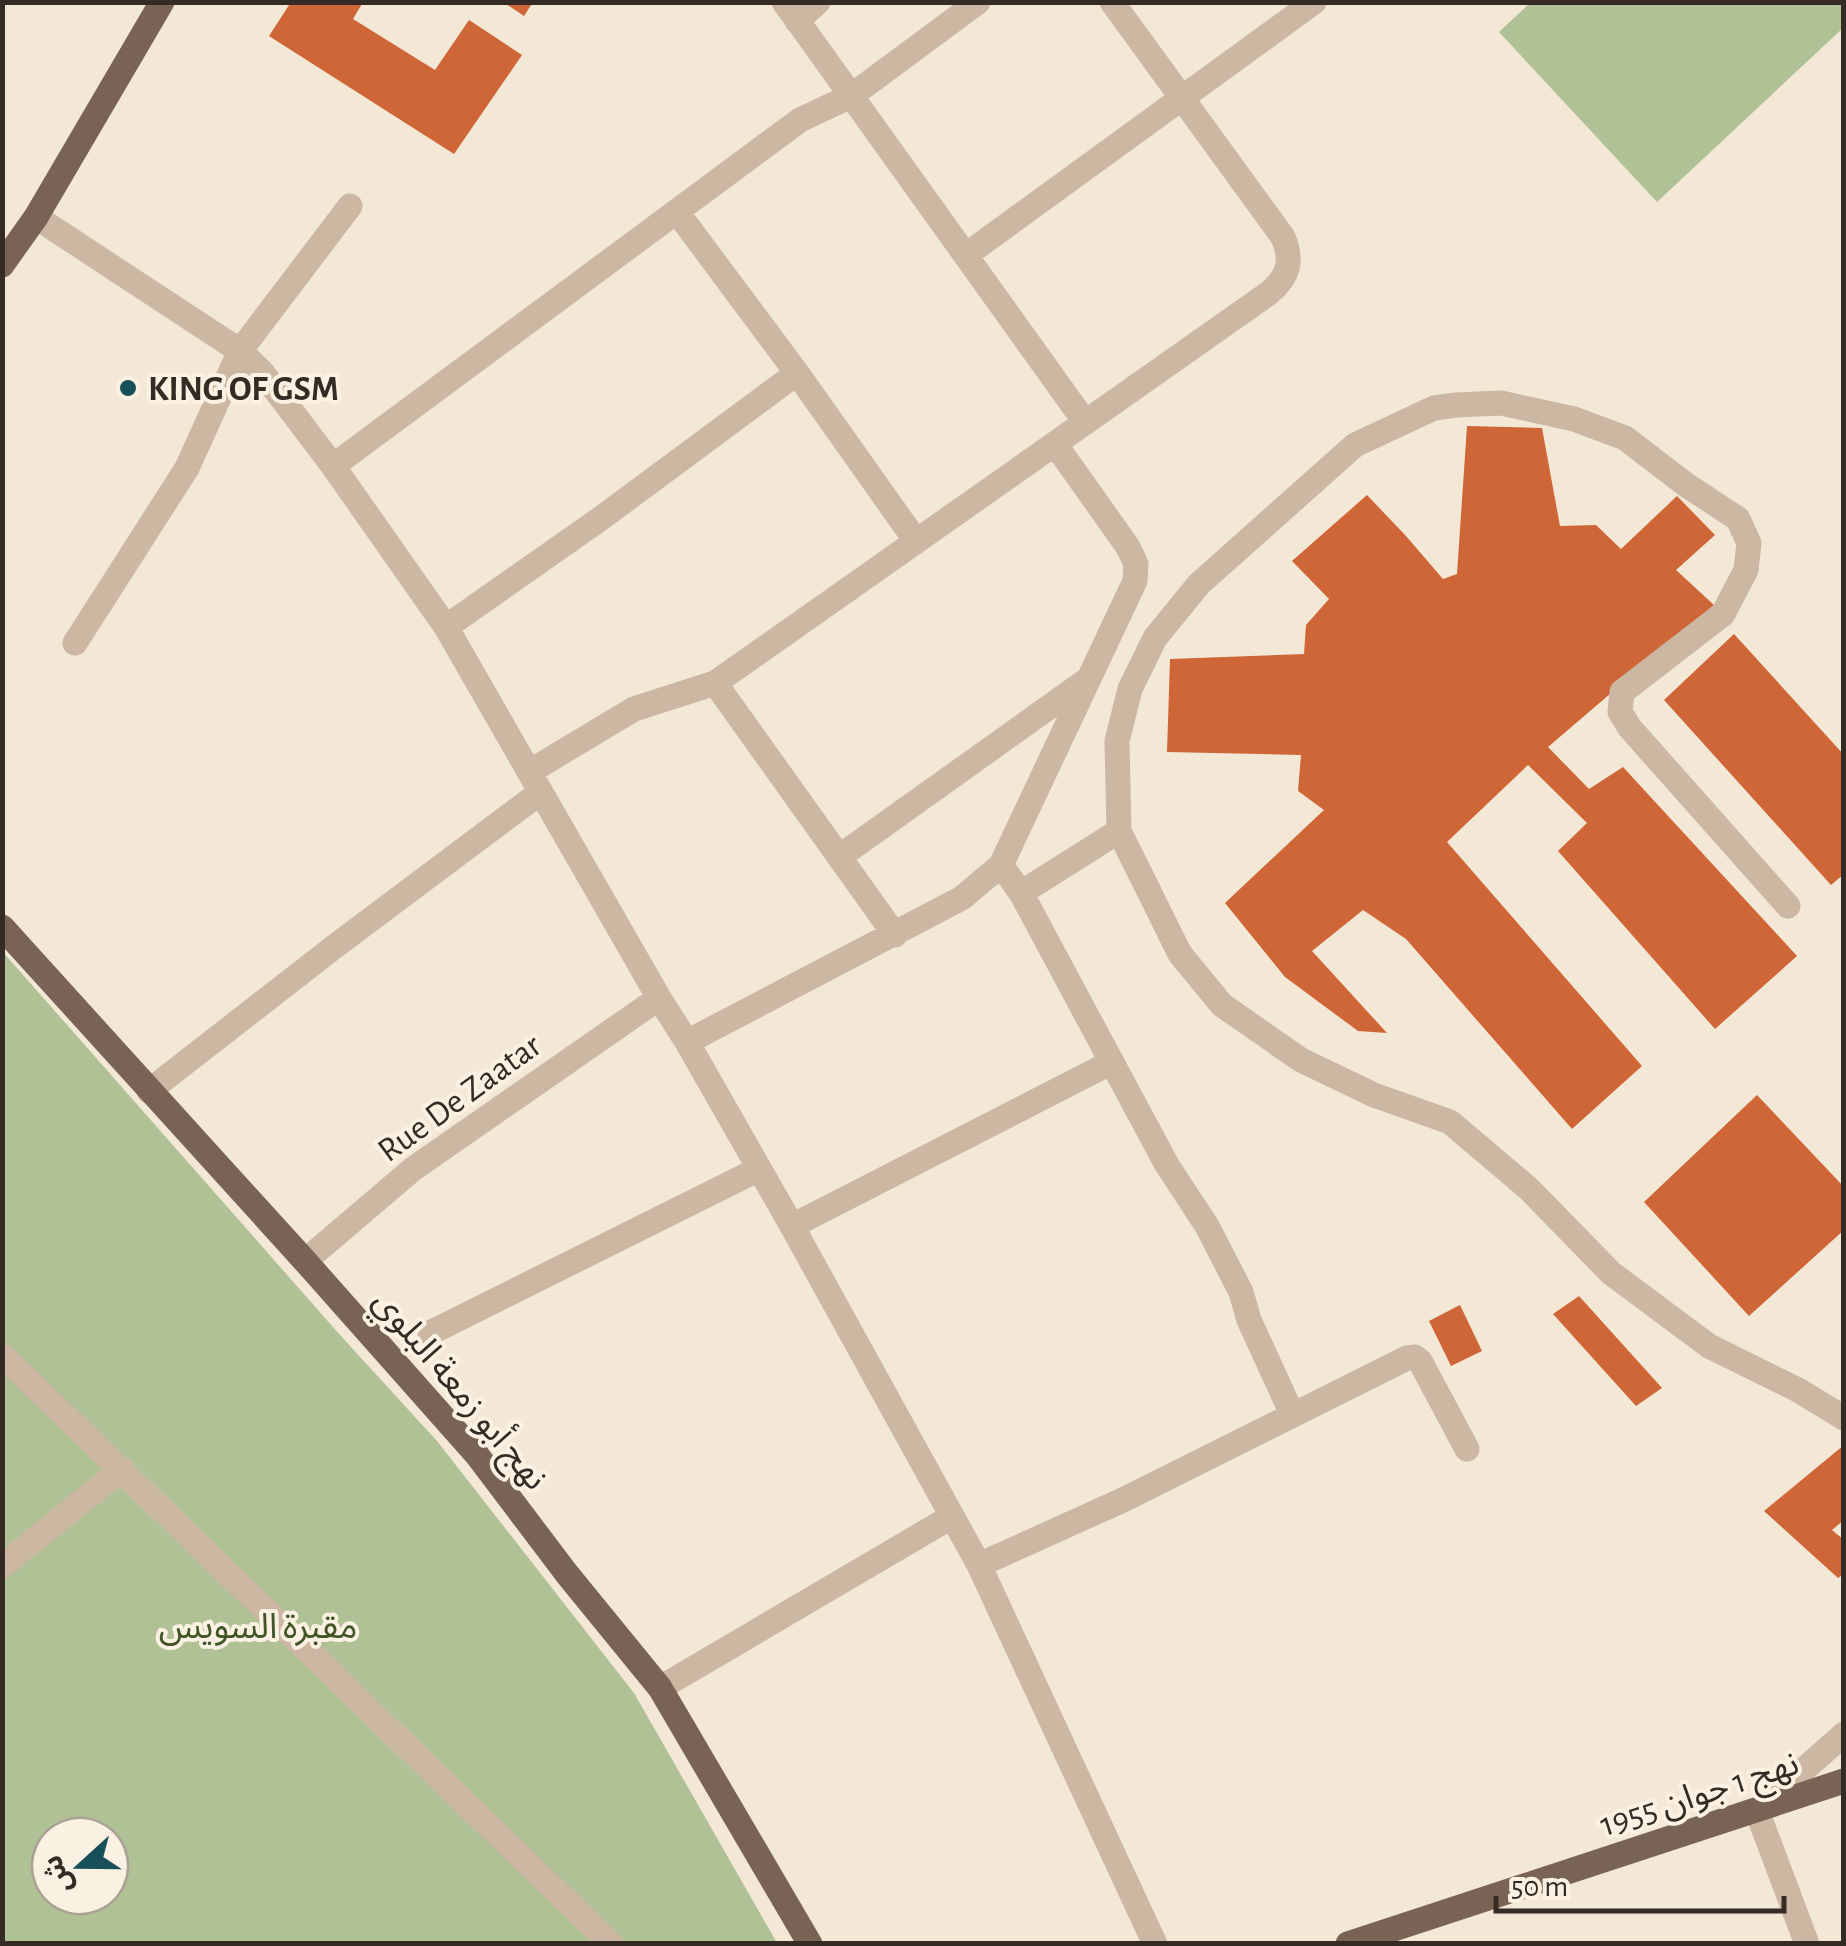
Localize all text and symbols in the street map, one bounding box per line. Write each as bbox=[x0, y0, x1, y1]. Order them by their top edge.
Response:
place label: KING OF GSM bbox=[148, 372, 339, 407]
marker: KING OF GSM bbox=[117, 377, 139, 399]
street label: Rue De Zaatar bbox=[372, 1027, 548, 1169]
street label: نهج أبو زمعة البلوي bbox=[360, 1280, 558, 1502]
park label: مقبرة السويس bbox=[159, 1610, 357, 1646]
street label: نهج 1 جوان 1955 bbox=[1596, 1746, 1805, 1850]
north arrow bbox=[30, 1816, 130, 1916]
text: ش bbox=[39, 1851, 78, 1897]
scale bar bbox=[1496, 1851, 1784, 1913]
text: 50 m bbox=[1511, 1872, 1568, 1902]

